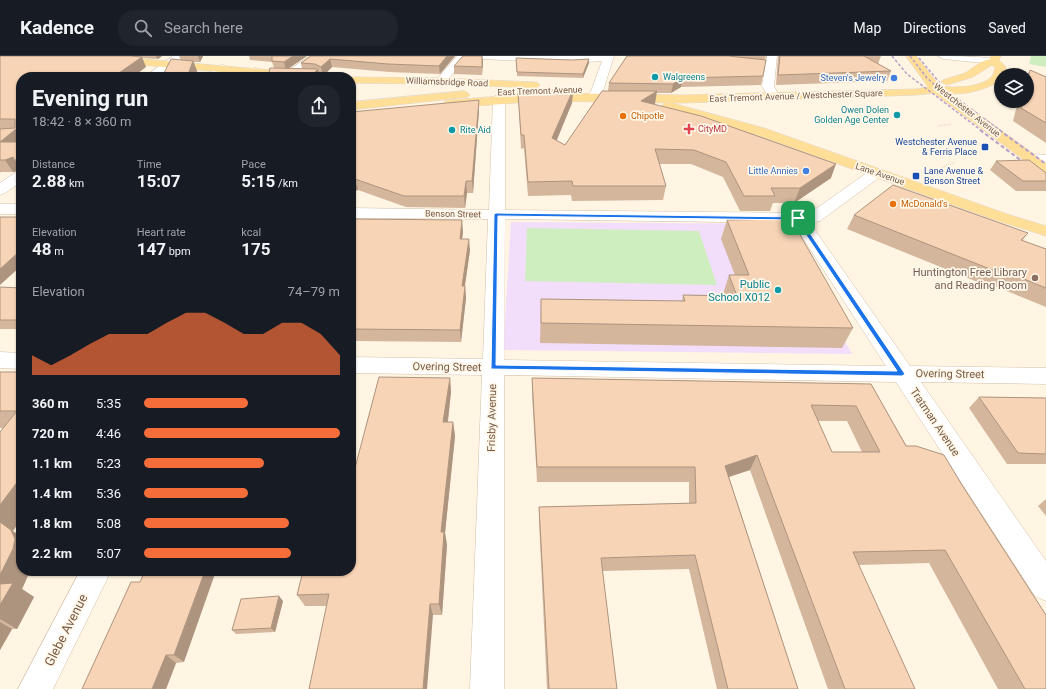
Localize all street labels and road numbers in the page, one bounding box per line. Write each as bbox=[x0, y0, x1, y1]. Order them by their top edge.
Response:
street label: Williamsbridge Road bbox=[406, 76, 488, 88]
street label: Westchester Avenue bbox=[932, 81, 1002, 139]
street label: East Tremont Avenue bbox=[497, 85, 583, 97]
street label: East Tremont Avenue / Westchester Square bbox=[709, 88, 883, 104]
street label: Lane Avenue bbox=[854, 161, 906, 187]
street label: Benson Street bbox=[425, 209, 481, 219]
street label: Overing Street bbox=[412, 360, 482, 374]
street label: Overing Street bbox=[915, 367, 985, 381]
street label: Frisby Avenue bbox=[485, 384, 499, 452]
street label: Tratman Avenue bbox=[907, 385, 963, 459]
street label: Glebe Avenue bbox=[41, 591, 91, 669]

